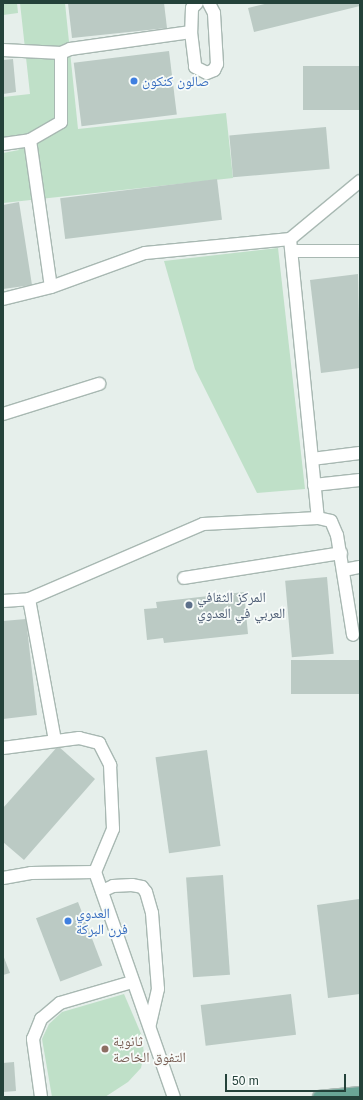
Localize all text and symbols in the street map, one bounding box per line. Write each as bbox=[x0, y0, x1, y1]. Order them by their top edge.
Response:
place label: صالون كنكون bbox=[142, 73, 209, 89]
marker: صالون كنكون bbox=[129, 76, 139, 86]
place label: المركز الثقافي العربي في العدوي bbox=[197, 589, 285, 622]
marker: المركز الثقافي العربي في العدوي bbox=[184, 600, 194, 610]
place label: العدوي فرن البركة bbox=[76, 905, 128, 938]
marker: العدوي فرن البركة bbox=[63, 916, 73, 926]
place label: ثانوية التفوق الخاصة bbox=[113, 1033, 186, 1066]
marker: ثانوية التفوق الخاصة bbox=[100, 1044, 110, 1054]
scale bar bbox=[227, 1066, 348, 1092]
text: 50 m bbox=[232, 1074, 259, 1088]

